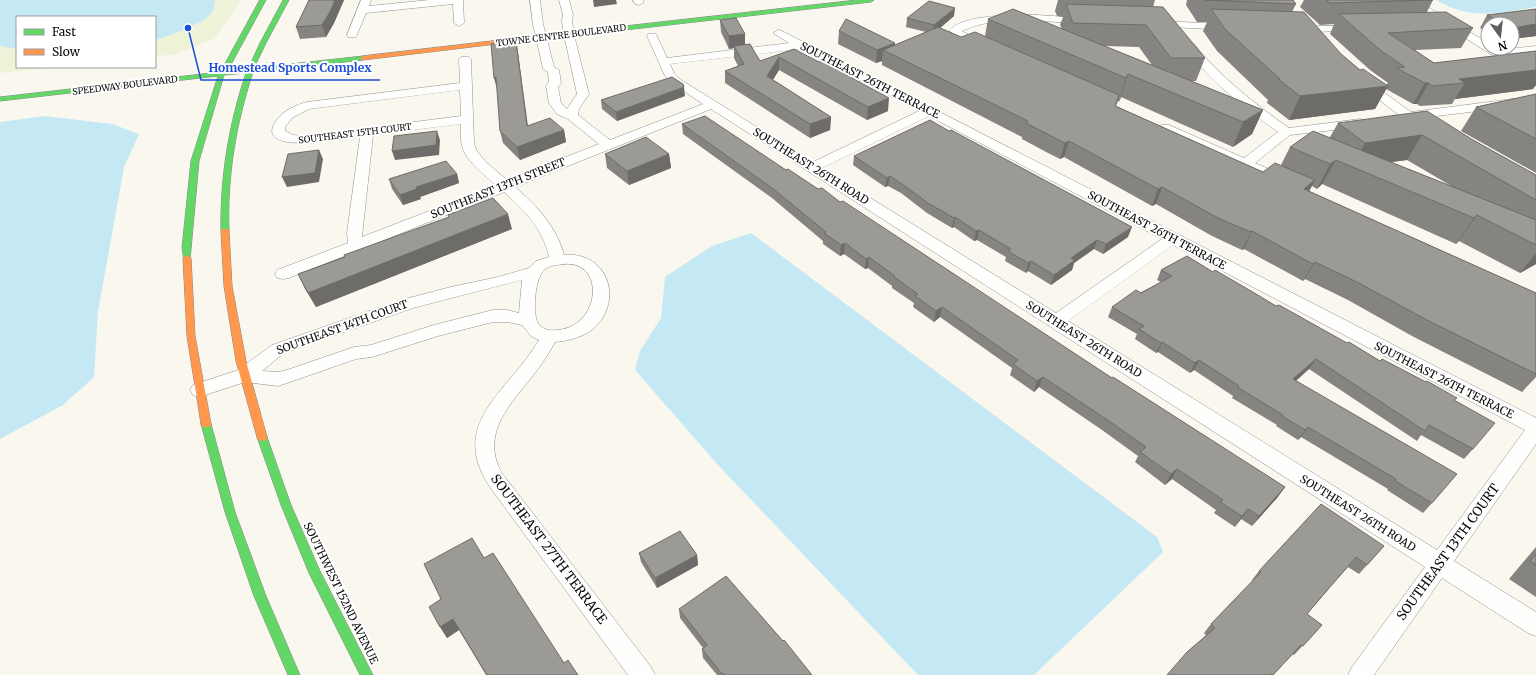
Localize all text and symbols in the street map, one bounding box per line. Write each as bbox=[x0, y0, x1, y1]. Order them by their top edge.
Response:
legend bbox=[16, 16, 156, 68]
north arrow bbox=[1480, 16, 1520, 56]
street label: TOWNE CENTRE BOULEVARD bbox=[495, 22, 627, 48]
text: Fast bbox=[52, 24, 76, 39]
text: N bbox=[1496, 38, 1509, 54]
street label: SOUTHEAST 26TH TERRACE bbox=[798, 39, 942, 121]
text: Slow bbox=[52, 44, 81, 59]
callout: Homestead Sports Complex bbox=[201, 56, 380, 80]
text: Homestead Sports Complex bbox=[208, 60, 372, 75]
street label: SPEEDWAY BOULEVARD bbox=[72, 73, 179, 97]
street label: SOUTHEAST 15TH COURT bbox=[298, 121, 413, 145]
street label: SOUTHEAST 26TH ROAD bbox=[750, 125, 872, 207]
street label: SOUTHEAST 13TH STREET bbox=[428, 154, 568, 222]
street label: SOUTHEAST 26TH TERRACE bbox=[1085, 187, 1229, 273]
street label: SOUTHEAST 14TH COURT bbox=[274, 297, 410, 357]
street label: SOUTHEAST 26TH ROAD bbox=[1023, 298, 1145, 380]
street label: SOUTHEAST 26TH TERRACE bbox=[1372, 339, 1516, 421]
street label: SOUTHEAST 27TH TERRACE bbox=[487, 471, 611, 628]
street label: SOUTHEAST 26TH ROAD bbox=[1297, 472, 1419, 554]
street label: SOUTHEAST 13TH COURT bbox=[1393, 480, 1503, 624]
street label: SOUTHWEST 152ND AVENUE bbox=[301, 520, 381, 666]

